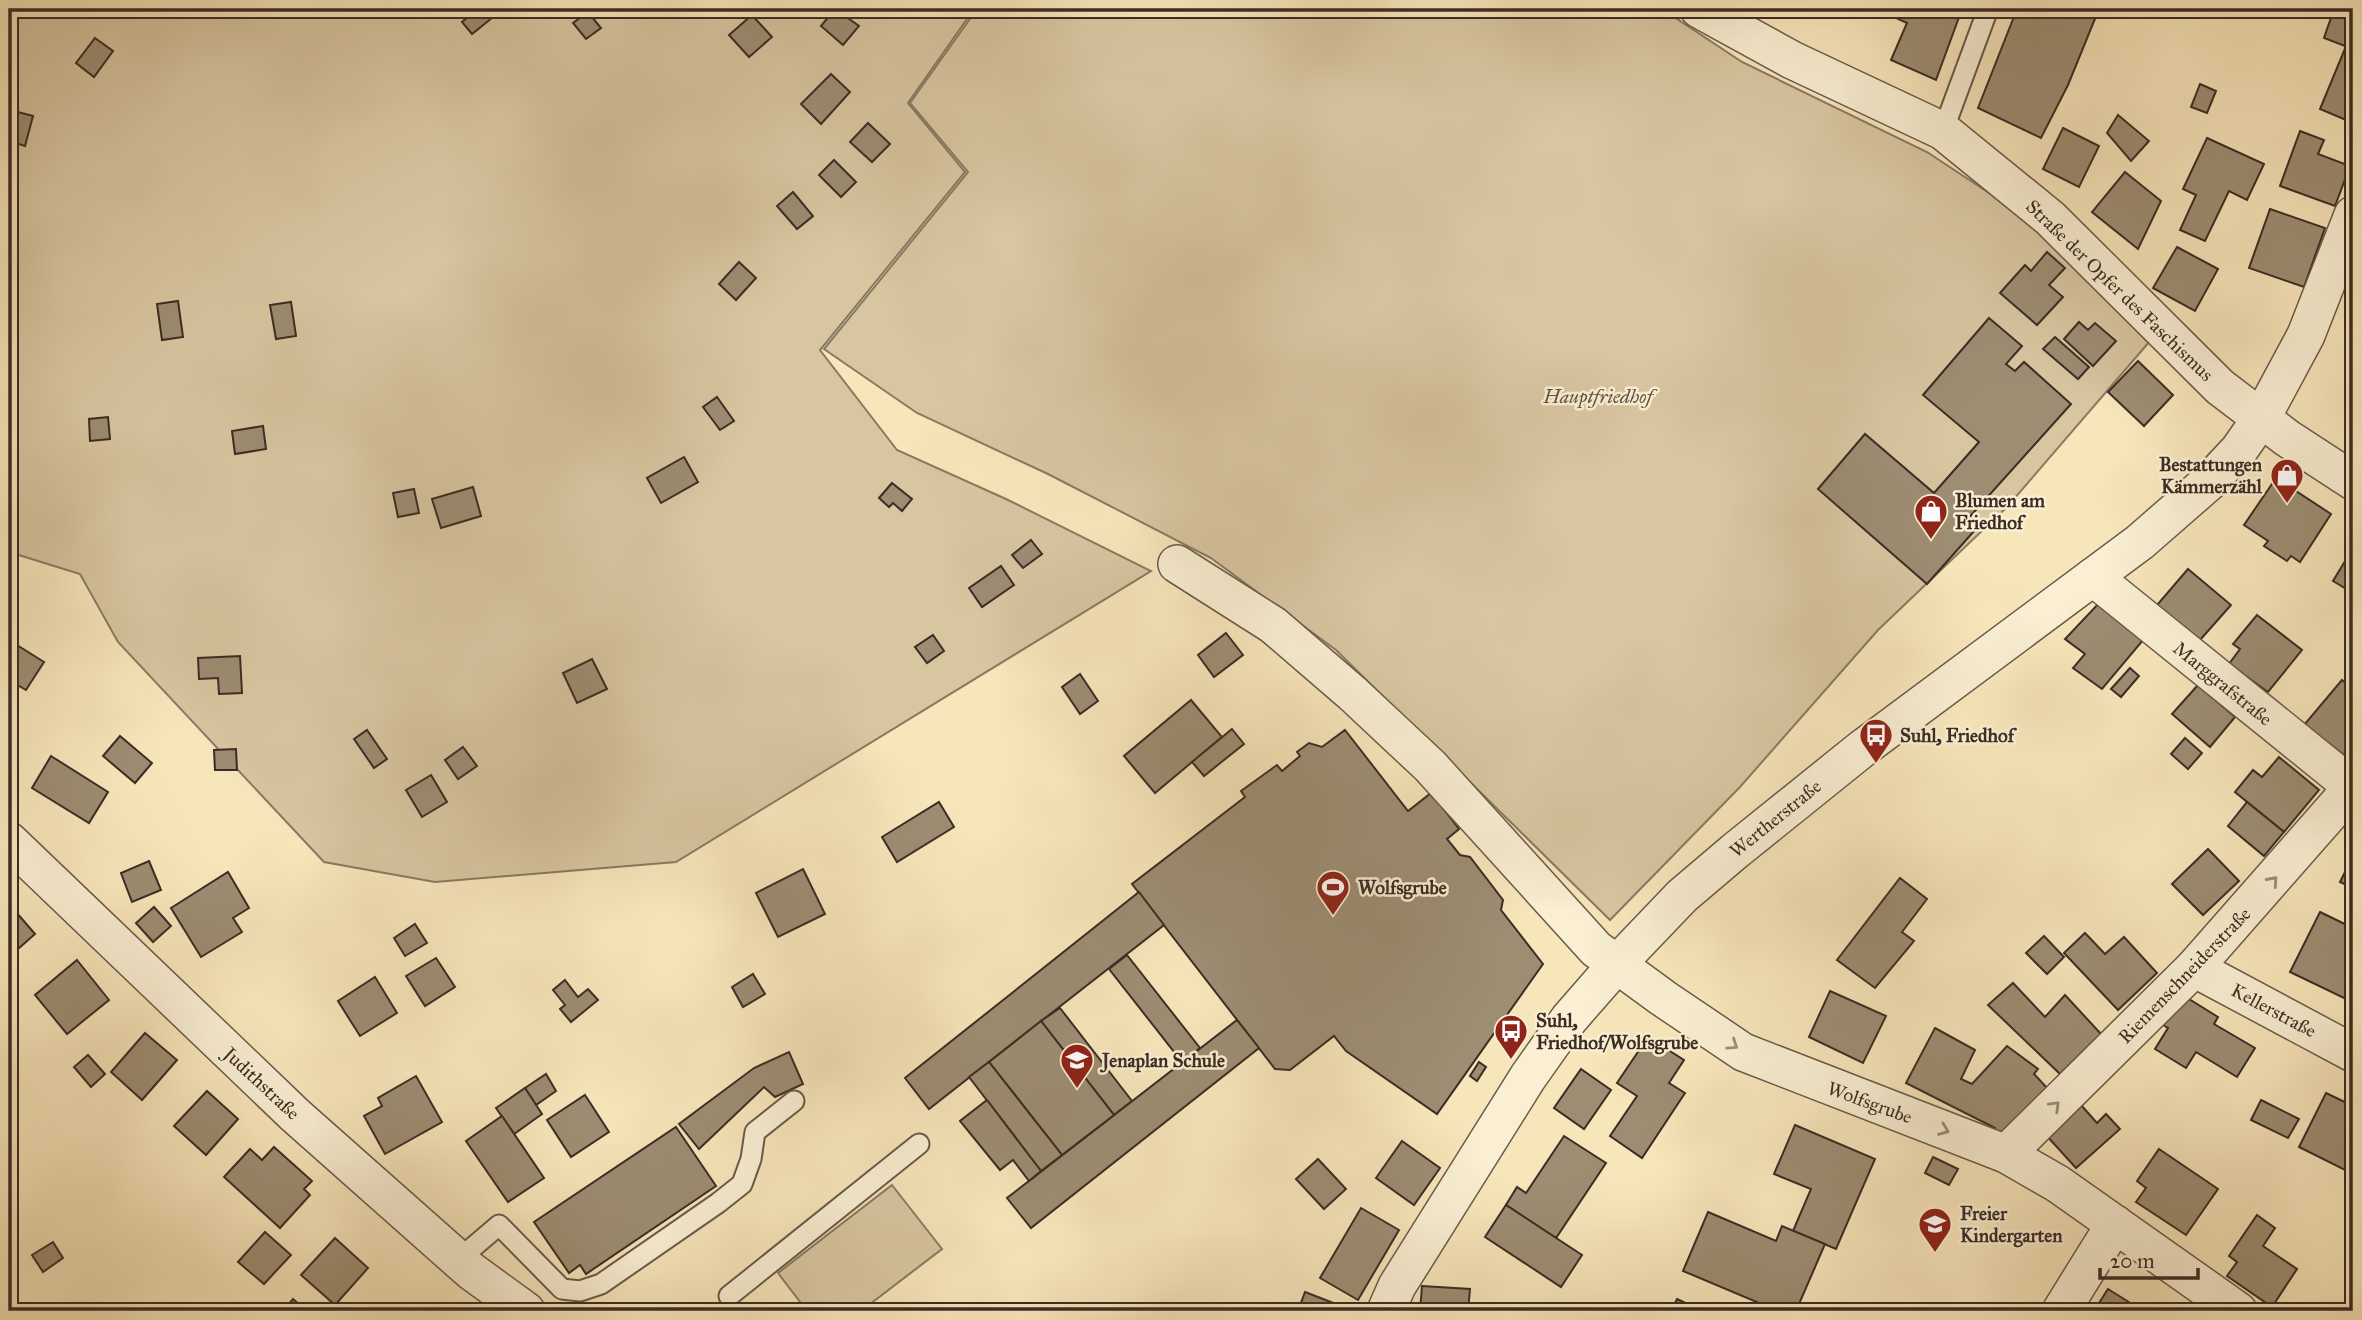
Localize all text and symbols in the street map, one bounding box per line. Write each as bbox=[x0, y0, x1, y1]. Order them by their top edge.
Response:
street label: Straße der Opfer des Faschismus bbox=[2021, 195, 2218, 386]
park label: Hauptfriedhof bbox=[1542, 385, 1657, 409]
place label: Bestattungen Kämmerzähl bbox=[2159, 453, 2263, 498]
shop icon: Bestattungen Kämmerzähl bbox=[2268, 456, 2306, 505]
place label: Blumen am Friedhof bbox=[1955, 489, 2045, 534]
shop icon: Blumen am Friedhof bbox=[1912, 492, 1950, 541]
street label: Marggrafstraße bbox=[2168, 637, 2277, 731]
bus stop icon: Suhl, Friedhof bbox=[1857, 716, 1895, 765]
place label: Suhl, Friedhof bbox=[1900, 724, 2018, 747]
street label: Wertherstraße bbox=[1725, 774, 1826, 862]
sports icon: Wolfsgrube bbox=[1314, 868, 1352, 917]
place label: Wolfsgrube bbox=[1358, 876, 1447, 900]
one-way arrow bbox=[2265, 876, 2277, 889]
street label: Riemenschneiderstraße bbox=[2113, 902, 2255, 1048]
street label: Kellerstraße bbox=[2227, 978, 2320, 1042]
place label: Suhl, Friedhof/Wolfsgrube bbox=[1536, 1009, 1698, 1055]
bus stop icon: Suhl, Friedhof/Wolfsgrube bbox=[1492, 1012, 1530, 1061]
one-way arrow bbox=[1725, 1037, 1738, 1049]
street label: Judithstraße bbox=[217, 1041, 305, 1125]
school or university icon: Jenaplan Schule bbox=[1058, 1041, 1096, 1090]
place label: Jenaplan Schule bbox=[1099, 1049, 1225, 1073]
street label: Wolfsgrube bbox=[1824, 1076, 1916, 1129]
one-way arrow bbox=[2047, 1102, 2060, 1115]
one-way arrow bbox=[1937, 1121, 1949, 1135]
place label: Freier Kindergarten bbox=[1960, 1202, 2063, 1248]
school or university icon: Freier Kindergarten bbox=[1916, 1205, 1954, 1254]
scale bar bbox=[2100, 1236, 2198, 1280]
text: 20 m bbox=[2110, 1248, 2155, 1274]

